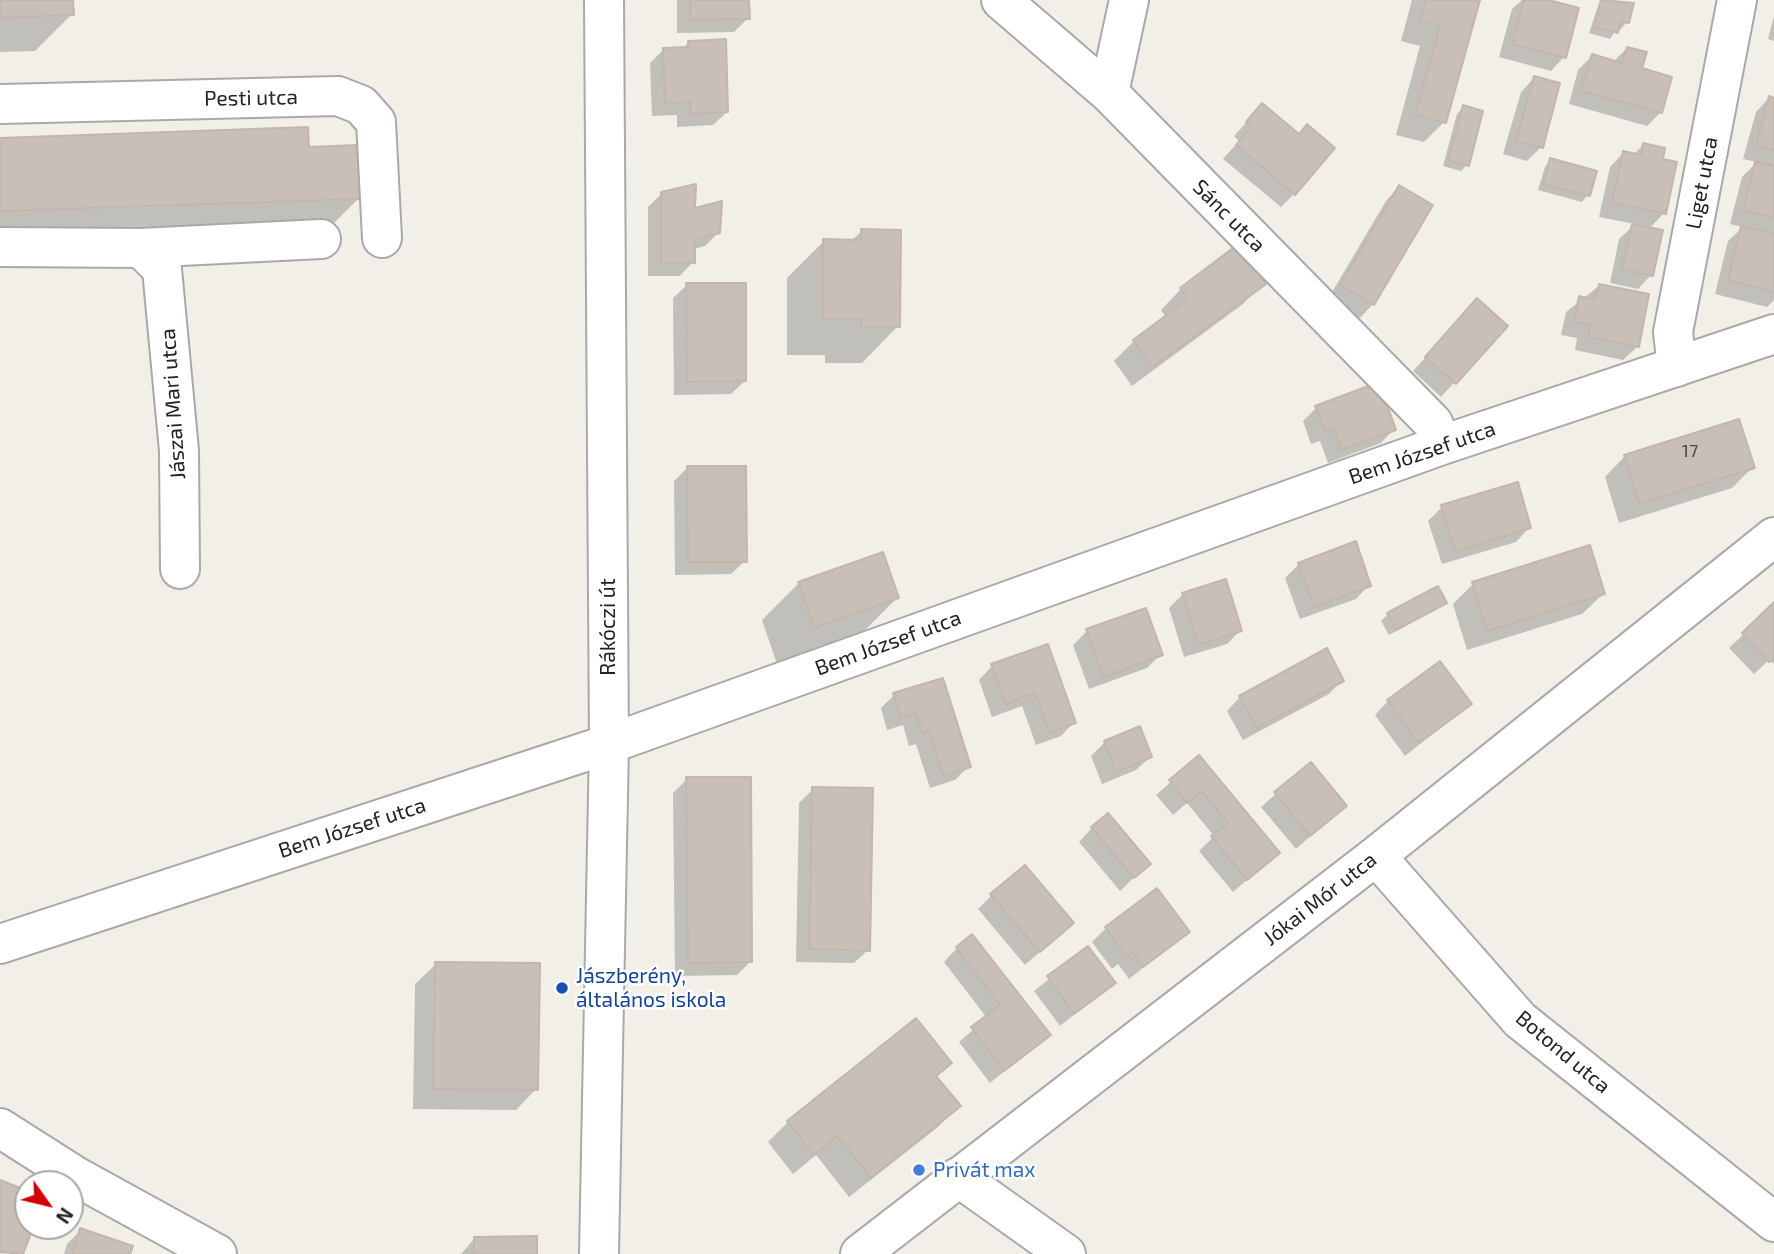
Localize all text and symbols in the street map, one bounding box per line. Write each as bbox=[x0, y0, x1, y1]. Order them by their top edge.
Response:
street label: Pesti utca bbox=[204, 85, 298, 111]
street label: Liget utca bbox=[1681, 135, 1723, 231]
street label: Sánc utca bbox=[1187, 174, 1271, 258]
street label: Jászai Mari utca bbox=[155, 328, 191, 480]
street label: Bem József utca bbox=[1345, 416, 1499, 490]
house number: 17 bbox=[1682, 440, 1698, 462]
street label: Rákóczi út bbox=[595, 578, 621, 676]
street label: Bem József utca bbox=[812, 605, 964, 681]
street label: Bem József utca bbox=[275, 792, 429, 864]
street label: Jókai Mór utca bbox=[1259, 847, 1381, 951]
place label: Jászberény, általános iskola bbox=[576, 963, 726, 1013]
marker: Jászberény, általános iskola bbox=[554, 980, 570, 996]
street label: Botond utca bbox=[1511, 1005, 1615, 1099]
place label: Privát max bbox=[933, 1157, 1035, 1183]
marker: Privát max bbox=[911, 1162, 927, 1178]
north arrow bbox=[14, 1170, 84, 1240]
text: N bbox=[52, 1204, 79, 1228]

